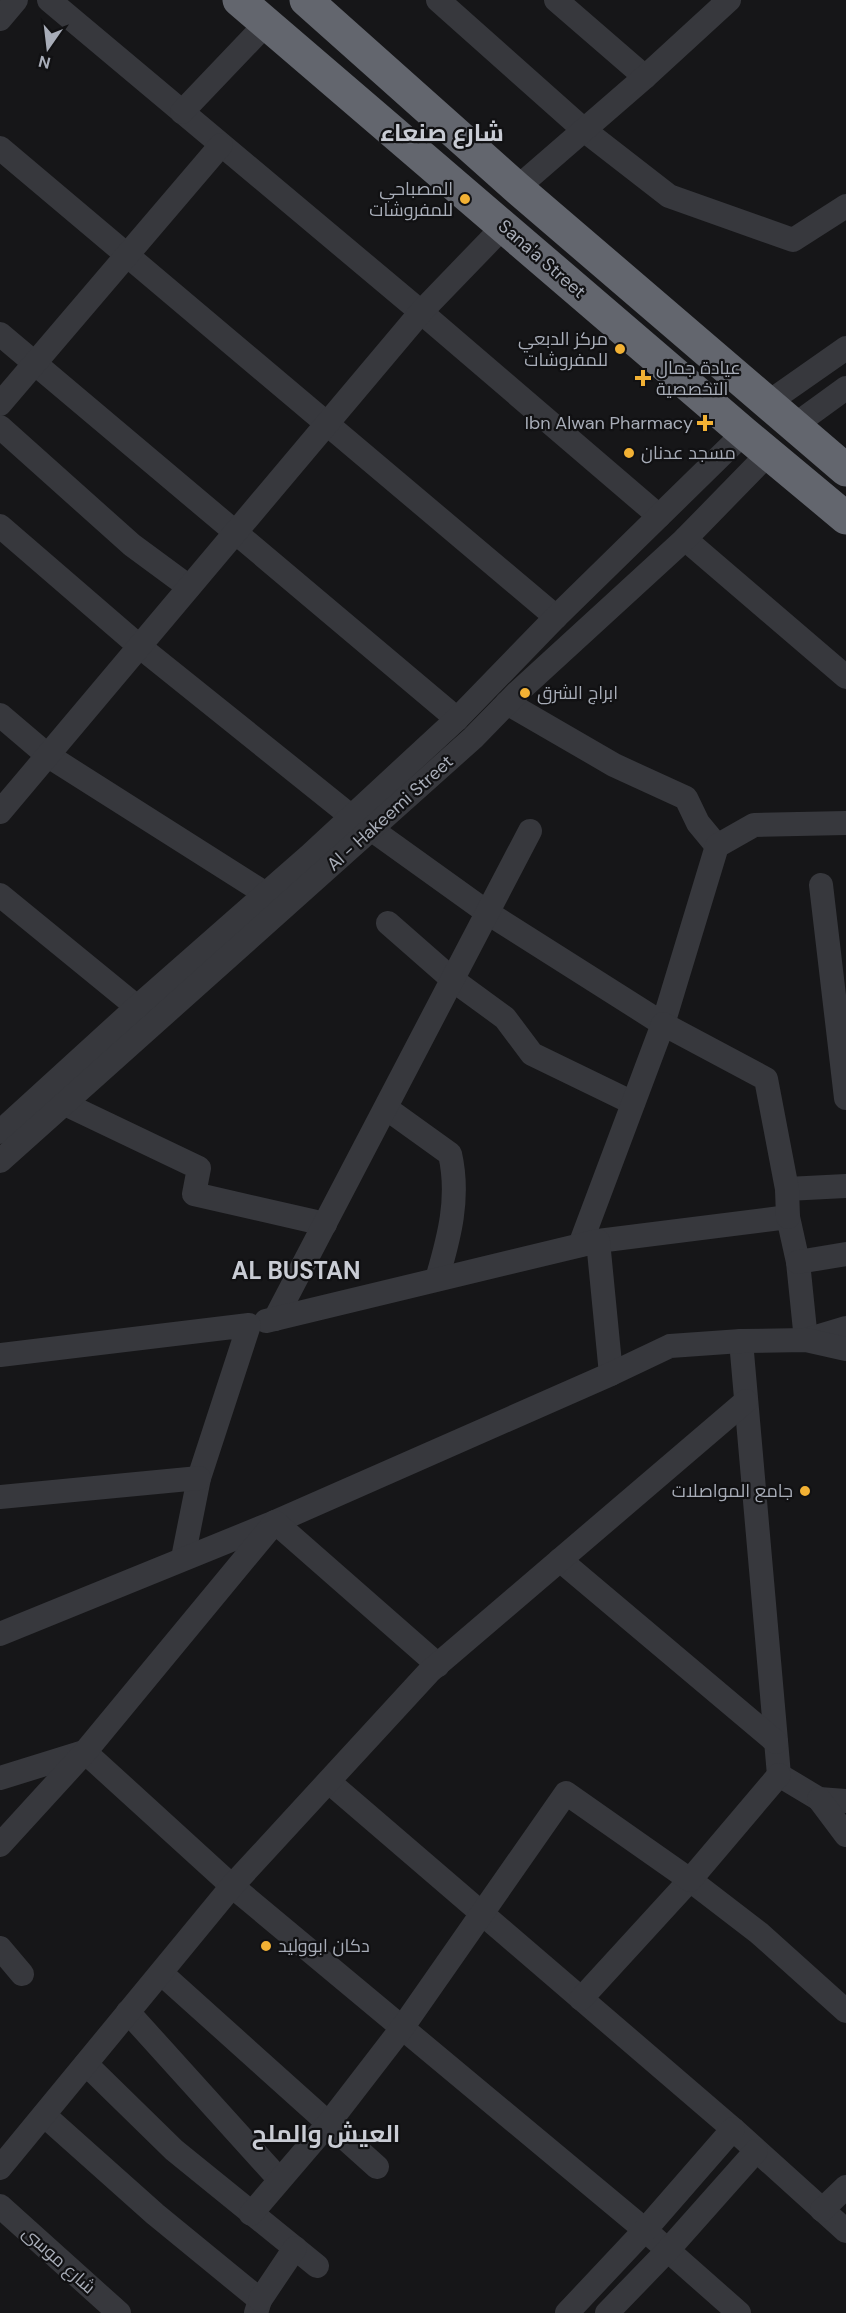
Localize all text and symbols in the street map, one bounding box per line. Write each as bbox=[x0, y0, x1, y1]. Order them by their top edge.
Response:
north arrow bbox=[18, 18, 78, 78]
text: N bbox=[36, 50, 53, 74]
district label: شارع صنعاء bbox=[380, 117, 504, 149]
place label: المصباحي للمفروشات bbox=[369, 177, 453, 222]
marker: المصباحي للمفروشات bbox=[458, 192, 472, 206]
street label: Sana'a Street bbox=[493, 214, 591, 304]
place label: مركز الدبعي للمفروشات bbox=[518, 327, 608, 372]
marker: مركز الدبعي للمفروشات bbox=[613, 342, 627, 356]
place label: عيادة جمال التخصصية bbox=[656, 356, 741, 401]
marker: عيادة جمال التخصصية bbox=[634, 369, 652, 387]
place label: Ibn Alwan Pharmacy bbox=[525, 411, 693, 435]
marker: Ibn Alwan Pharmacy bbox=[698, 416, 712, 430]
place label: مسجد عدنان bbox=[641, 441, 736, 465]
marker: مسجد عدنان bbox=[622, 446, 636, 460]
place label: ابراج الشرق bbox=[537, 681, 618, 705]
marker: ابراج الشرق bbox=[518, 686, 532, 700]
street label: Al - Hakeemi Street bbox=[322, 750, 458, 876]
district label: AL BUSTAN bbox=[231, 1255, 361, 1286]
place label: جامع المواصلات bbox=[672, 1479, 793, 1503]
marker: جامع المواصلات bbox=[798, 1484, 812, 1498]
place label: دكان ابووليد bbox=[278, 1934, 370, 1958]
marker: دكان ابووليد bbox=[259, 1939, 273, 1953]
district label: العيش والملح bbox=[252, 2118, 400, 2150]
street label: شارع موسى bbox=[17, 2221, 101, 2299]

